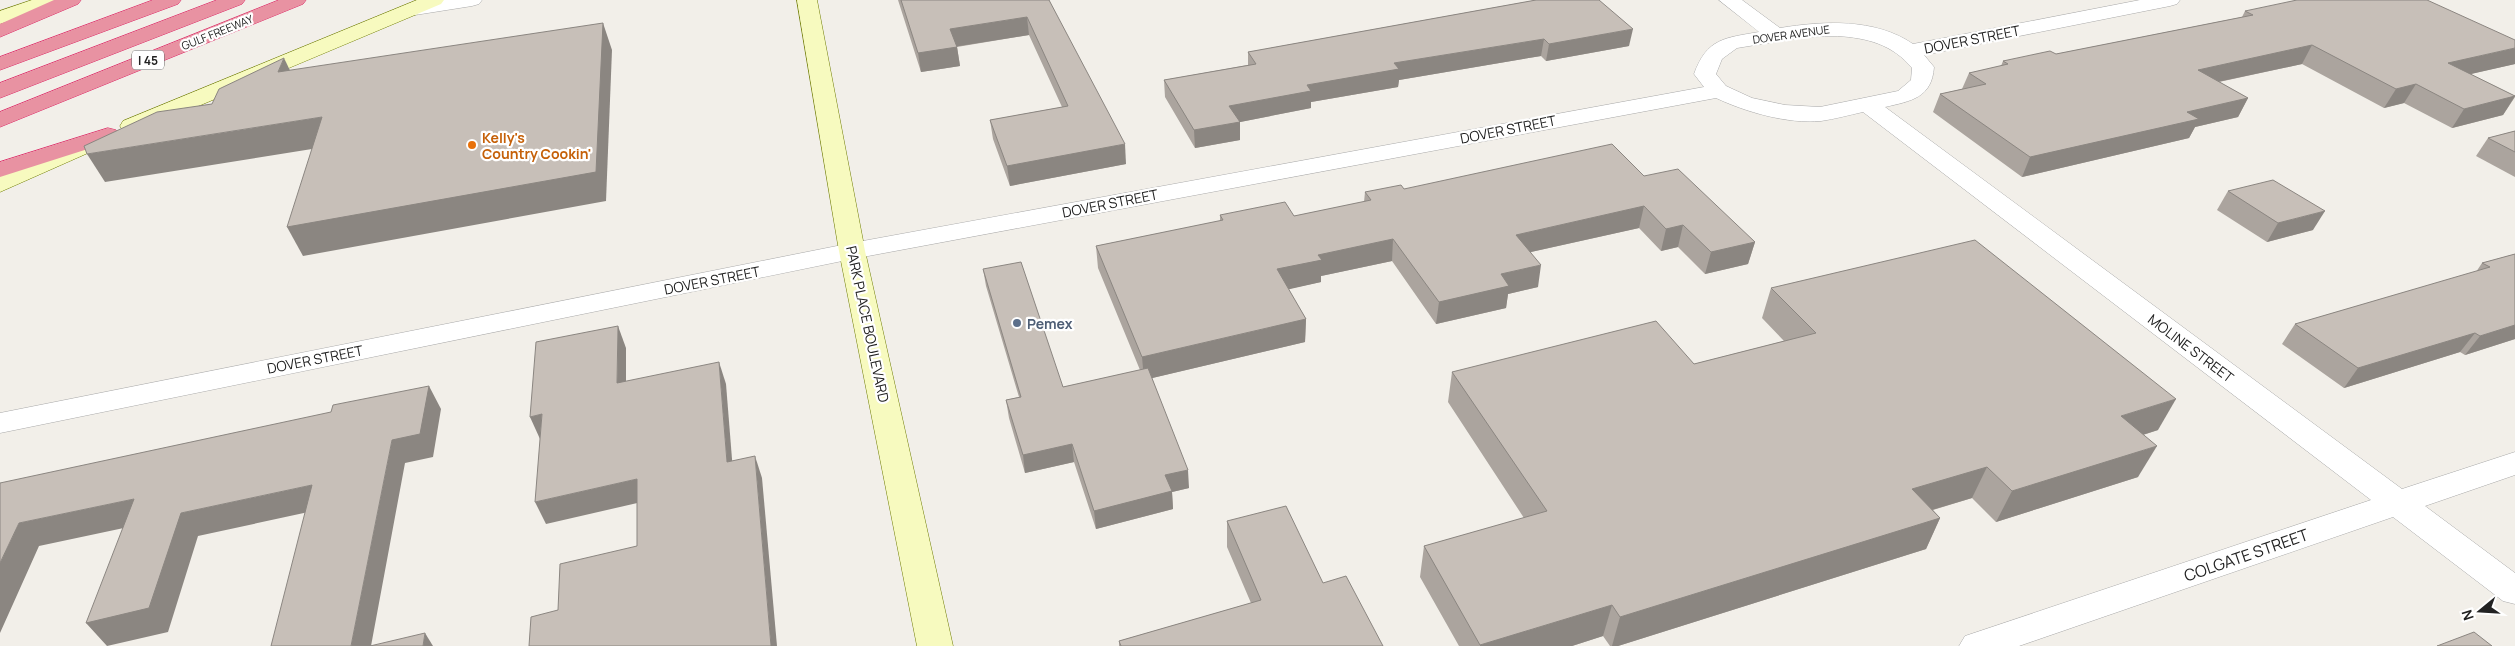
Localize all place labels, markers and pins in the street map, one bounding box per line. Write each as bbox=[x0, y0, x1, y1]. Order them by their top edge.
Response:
place label: Kelly's Country Cookin' bbox=[482, 128, 592, 163]
marker: Kelly's Country Cookin' bbox=[466, 139, 478, 151]
place label: Pemex bbox=[1027, 314, 1073, 333]
marker: Pemex bbox=[1011, 317, 1023, 329]

